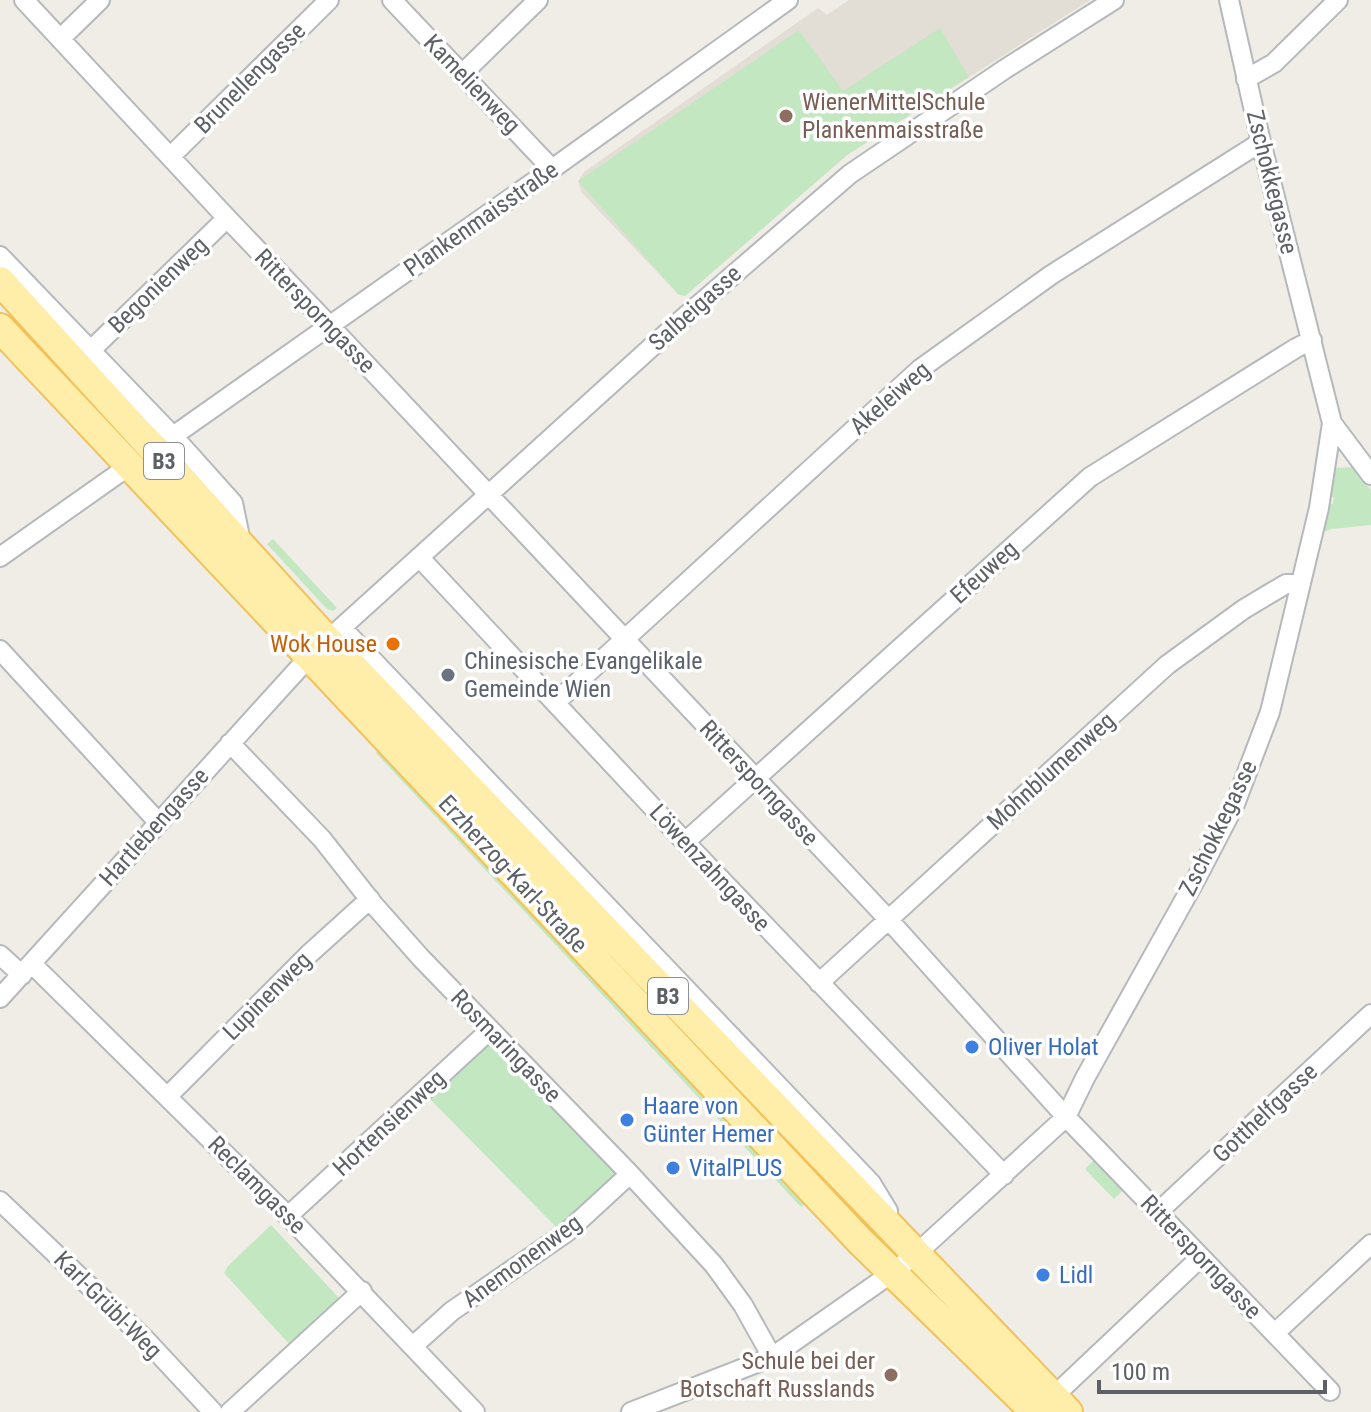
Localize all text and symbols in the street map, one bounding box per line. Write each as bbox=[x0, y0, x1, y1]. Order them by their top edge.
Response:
street label: Brunellengasse bbox=[189, 17, 311, 139]
street label: Kamelienweg bbox=[418, 29, 526, 139]
place label: WienerMittelSchule Plankenmaisstraße bbox=[802, 88, 985, 144]
marker: WienerMittelSchule Plankenmaisstraße bbox=[777, 107, 795, 125]
street label: Zschokkegasse bbox=[1241, 107, 1303, 257]
street label: Plankenmaisstraße bbox=[399, 155, 563, 283]
street label: Begonienweg bbox=[103, 231, 213, 339]
street label: Rittersporngasse bbox=[249, 243, 381, 379]
street label: Salbeigasse bbox=[643, 259, 747, 357]
street label: Akeleiweg bbox=[844, 356, 936, 440]
road number: B3 bbox=[144, 443, 184, 479]
street label: Efeuweg bbox=[945, 535, 1023, 609]
place label: Wok House bbox=[270, 630, 377, 658]
marker: Wok House bbox=[384, 635, 402, 653]
place label: Chinesische Evangelikale Gemeinde Wien bbox=[464, 647, 702, 703]
marker: Chinesische Evangelikale Gemeinde Wien bbox=[439, 666, 457, 684]
street label: Mohnblumenweg bbox=[981, 706, 1121, 836]
street label: Rittersporngasse bbox=[694, 714, 824, 852]
street label: Zschokkegasse bbox=[1173, 756, 1263, 900]
street label: Hartlebengasse bbox=[94, 762, 214, 892]
street label: Erzherzog-Karl-Straße bbox=[433, 789, 593, 959]
street label: Löwenzahngasse bbox=[644, 799, 776, 937]
street label: Lupinenweg bbox=[217, 946, 317, 1046]
road number: B3 bbox=[648, 978, 688, 1014]
street label: Rosmaringasse bbox=[445, 984, 567, 1108]
place label: Oliver Holat bbox=[988, 1033, 1099, 1061]
marker: Oliver Holat bbox=[963, 1038, 981, 1056]
street label: Gotthelfgasse bbox=[1207, 1058, 1323, 1168]
street label: Hortensienweg bbox=[327, 1064, 451, 1182]
place label: Haare von Günter Hemer bbox=[643, 1092, 774, 1148]
marker: Haare von Günter Hemer bbox=[618, 1111, 636, 1129]
street label: Reclamgasse bbox=[202, 1130, 312, 1240]
place label: VitalPLUS bbox=[689, 1154, 782, 1182]
marker: VitalPLUS bbox=[664, 1159, 682, 1177]
street label: Rittersporngasse bbox=[1135, 1189, 1267, 1325]
street label: Anemonenweg bbox=[457, 1209, 587, 1313]
street label: Karl-Grübl-Weg bbox=[48, 1245, 168, 1365]
place label: Lidl bbox=[1059, 1261, 1093, 1289]
marker: Lidl bbox=[1034, 1266, 1052, 1284]
scale bar bbox=[1099, 1344, 1325, 1394]
place label: Schule bei der Botschaft Russlands bbox=[680, 1347, 875, 1403]
text: 100 m bbox=[1111, 1358, 1170, 1386]
marker: Schule bei der Botschaft Russlands bbox=[882, 1366, 900, 1384]

